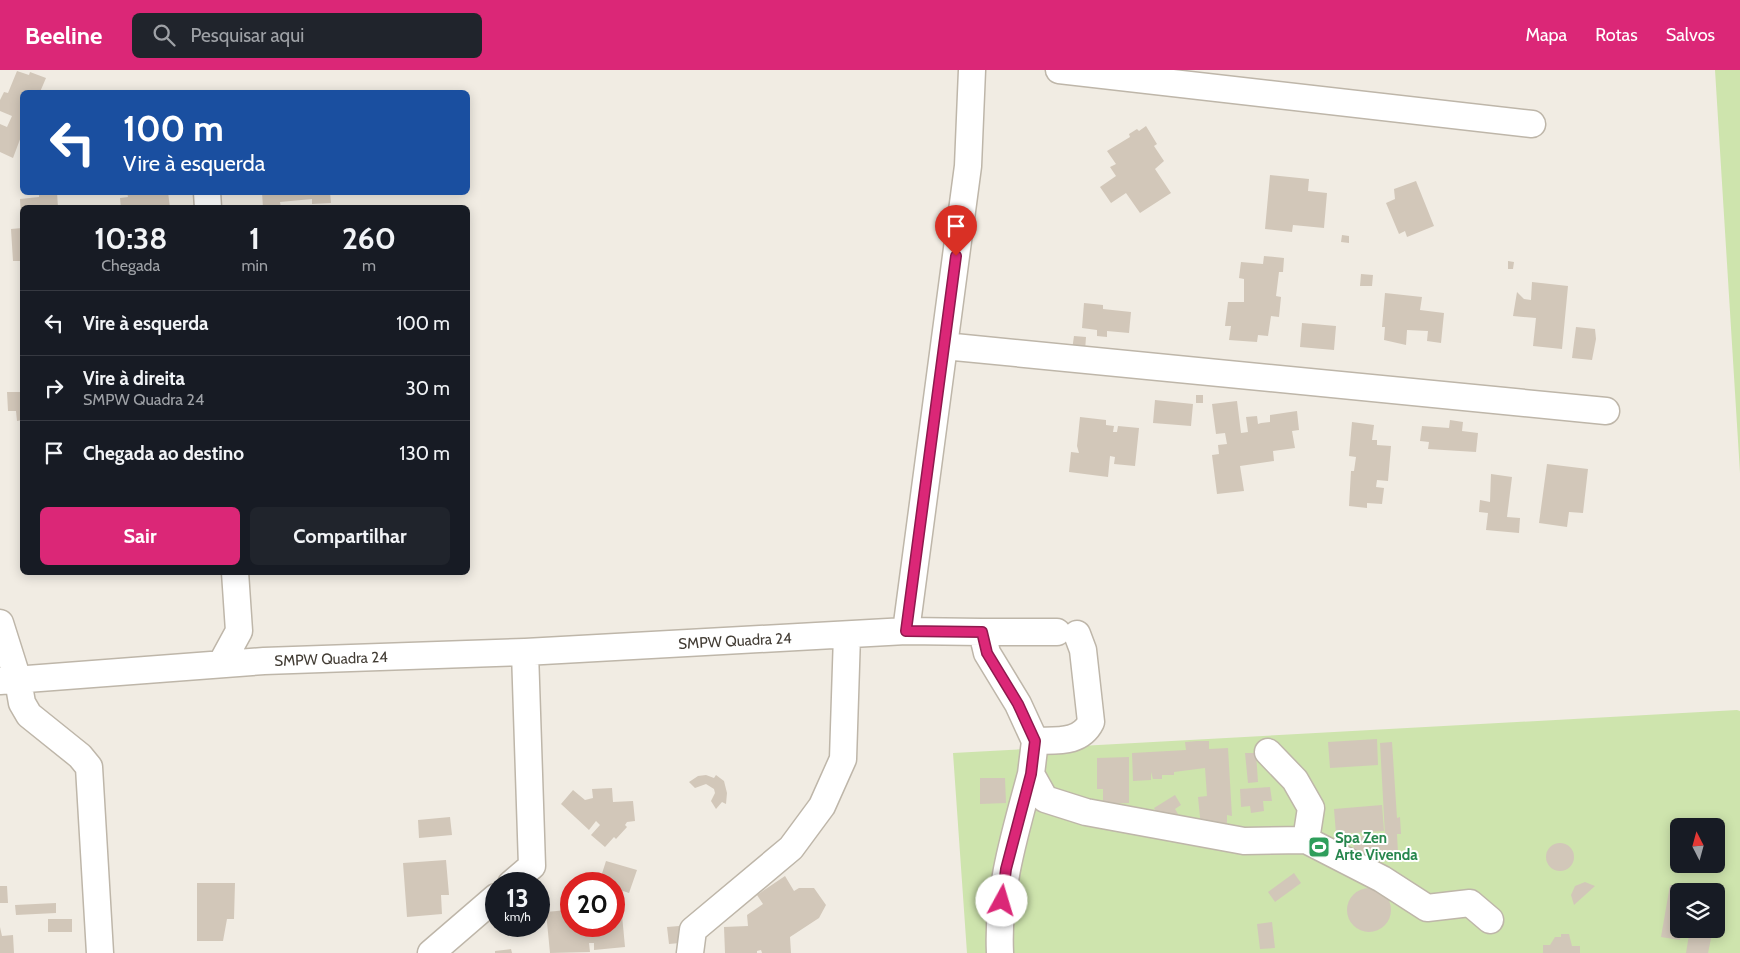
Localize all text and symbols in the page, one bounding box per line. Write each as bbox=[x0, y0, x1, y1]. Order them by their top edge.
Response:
search box bbox=[132, 13, 482, 58]
text: Beeline bbox=[25, 21, 102, 50]
icon: search bbox=[150, 21, 178, 49]
text: Pesquisar aqui bbox=[190, 24, 304, 47]
text: Mapa bbox=[1525, 24, 1567, 46]
text: Rotas bbox=[1595, 24, 1638, 46]
text: Salvos bbox=[1666, 24, 1715, 46]
text: 100 m bbox=[123, 107, 224, 150]
icon: left bbox=[40, 110, 105, 175]
text: Vire à esquerda bbox=[123, 150, 265, 177]
pin bbox=[935, 205, 977, 256]
icon: arrive bbox=[942, 212, 970, 240]
text: 10:38 bbox=[94, 220, 167, 257]
text: 1 bbox=[249, 220, 260, 257]
text: 260 bbox=[342, 220, 396, 257]
text: Chegada bbox=[101, 256, 160, 275]
text: min bbox=[241, 256, 268, 275]
text: m bbox=[362, 256, 376, 275]
icon: left bbox=[40, 309, 68, 337]
text: Vire à esquerda bbox=[83, 312, 209, 335]
text: 100 m bbox=[396, 312, 450, 335]
text: Vire à direita bbox=[83, 367, 185, 390]
icon: right bbox=[40, 374, 68, 402]
text: 30 m bbox=[406, 377, 450, 400]
text: SMPW Quadra 24 bbox=[83, 390, 204, 409]
icon: arrive bbox=[40, 439, 68, 467]
text: Chegada ao destino bbox=[83, 442, 244, 465]
text: 130 m bbox=[399, 442, 450, 465]
button: Sair bbox=[40, 507, 240, 565]
button: Compartilhar bbox=[250, 507, 450, 565]
street label: SMPW Quadra 24 bbox=[678, 629, 793, 653]
street label: SMPW Quadra 24 bbox=[274, 648, 388, 670]
north arrow bbox=[1670, 818, 1725, 872]
map controls bbox=[1670, 818, 1725, 938]
place label: Spa Zen Arte Vivenda bbox=[1335, 829, 1418, 864]
sports icon: Spa Zen Arte Vivenda bbox=[1307, 835, 1331, 859]
speed limit sign: 20 bbox=[560, 872, 625, 937]
position arrow bbox=[975, 874, 1027, 926]
text: 13 bbox=[506, 883, 529, 913]
button: layers bbox=[1670, 883, 1725, 938]
text: km/h bbox=[504, 909, 531, 924]

